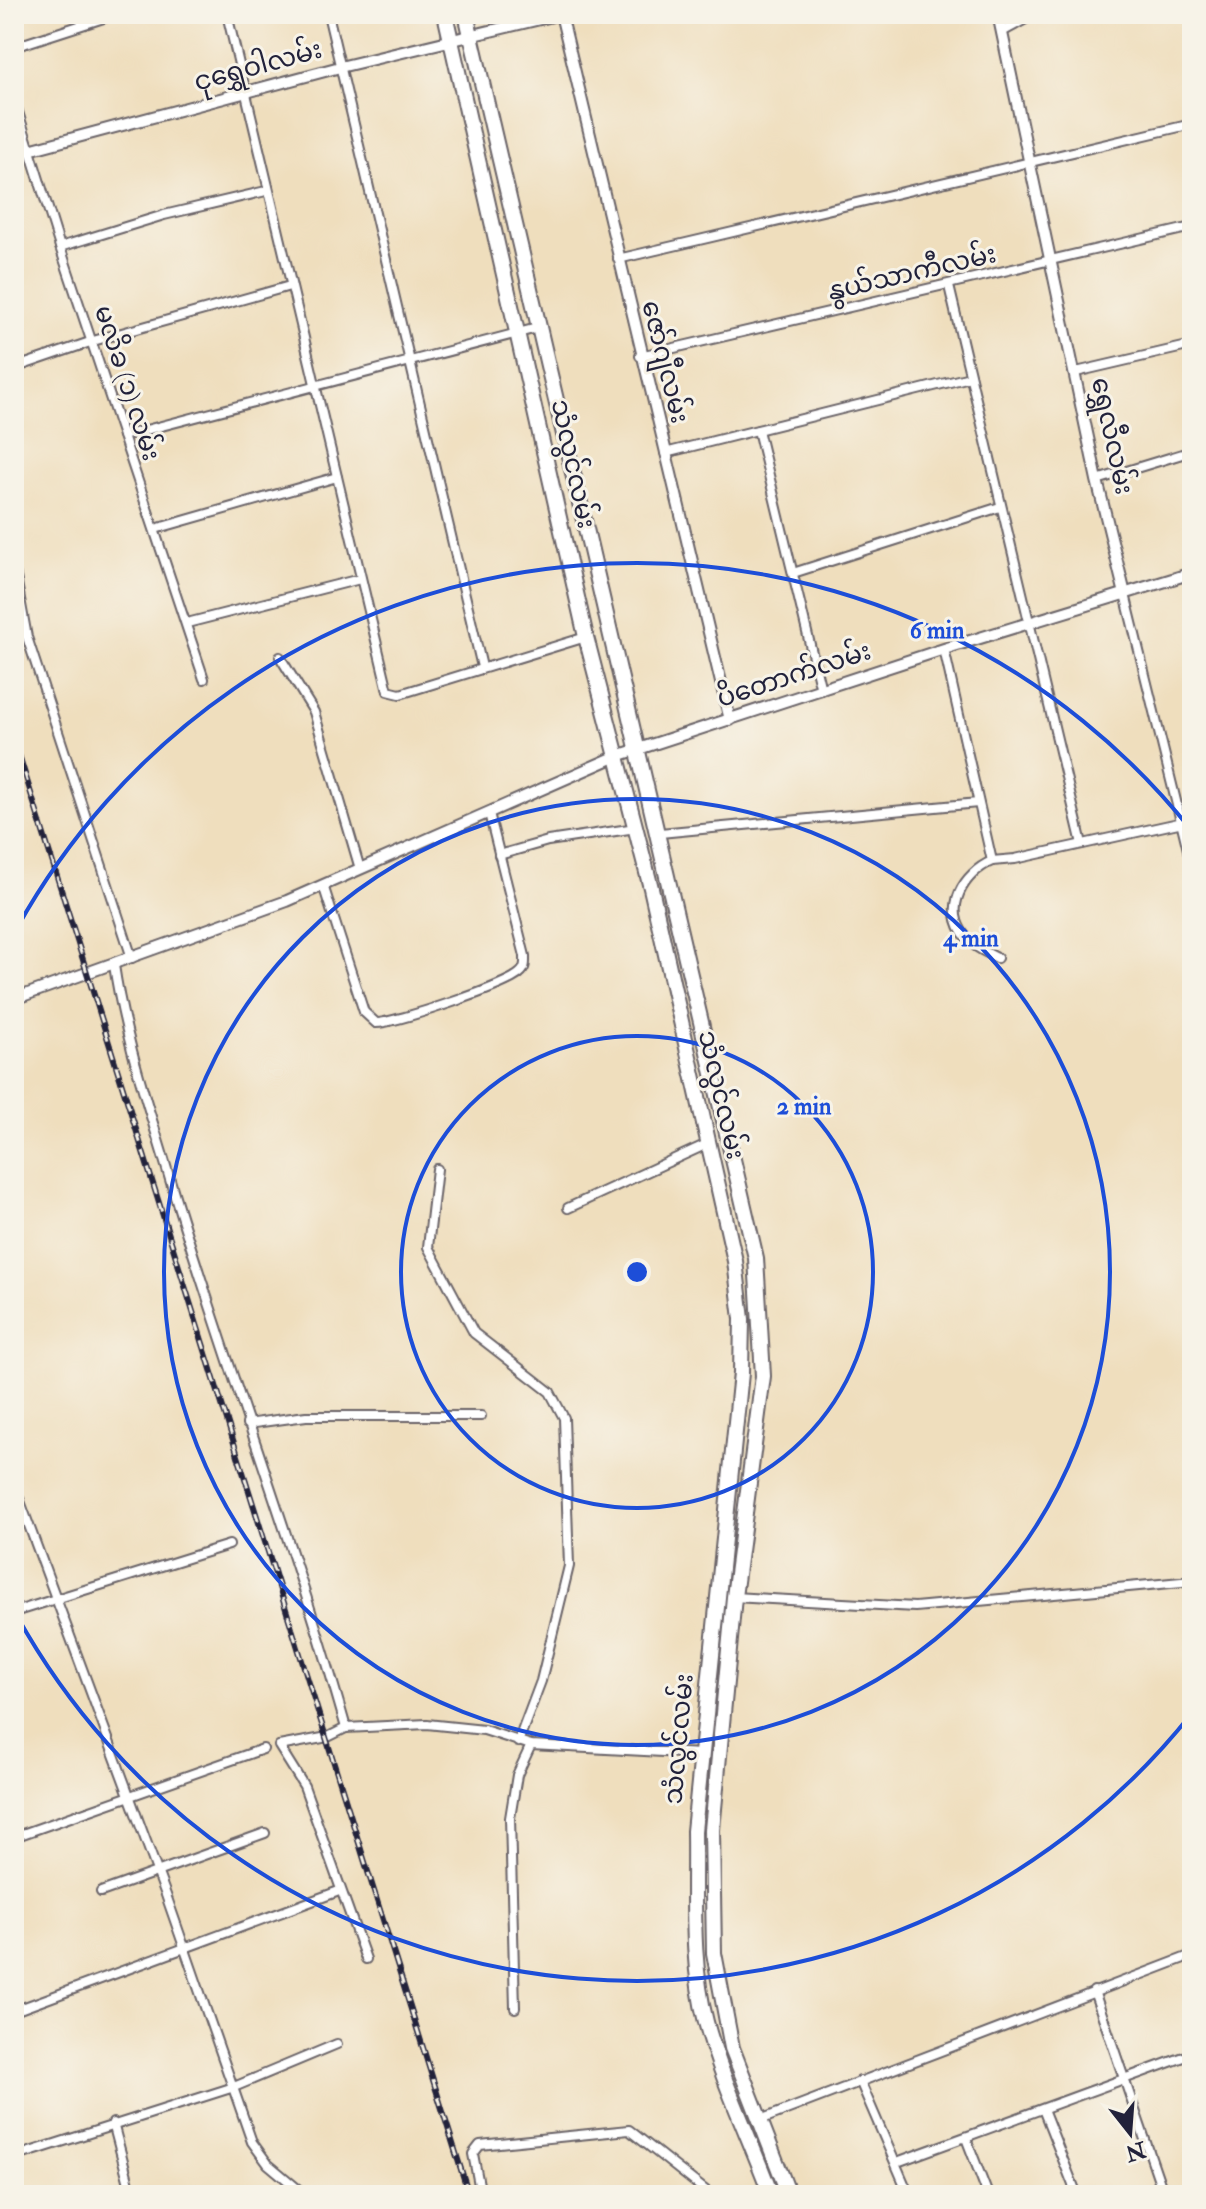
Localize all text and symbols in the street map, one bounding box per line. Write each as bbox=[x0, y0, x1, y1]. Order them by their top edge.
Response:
street label: ငုရွှေဝါလမ်း bbox=[190, 32, 327, 102]
street label: နွယ်သာကီလမ်း bbox=[824, 236, 1000, 311]
street label: ဇော်ဂျီလမ်း bbox=[630, 297, 698, 428]
street label: မလိခ (၁) လမ်း bbox=[87, 301, 169, 465]
street label: ရွှေလီလမ်း bbox=[1080, 374, 1142, 498]
street label: သံလွင်လမ်း bbox=[541, 396, 604, 532]
text: 6 min bbox=[910, 615, 965, 646]
street label: ပိတောက်လမ်း bbox=[712, 633, 875, 715]
text: 4 min bbox=[942, 923, 999, 954]
street label: သံလွင်လမ်း bbox=[688, 1027, 753, 1163]
text: 2 min bbox=[777, 1091, 832, 1122]
centre of rings bbox=[623, 1258, 651, 1286]
street label: သံလွင်လမ်း bbox=[655, 1672, 704, 1806]
north arrow bbox=[1090, 2093, 1170, 2173]
text: N bbox=[1122, 2135, 1150, 2168]

